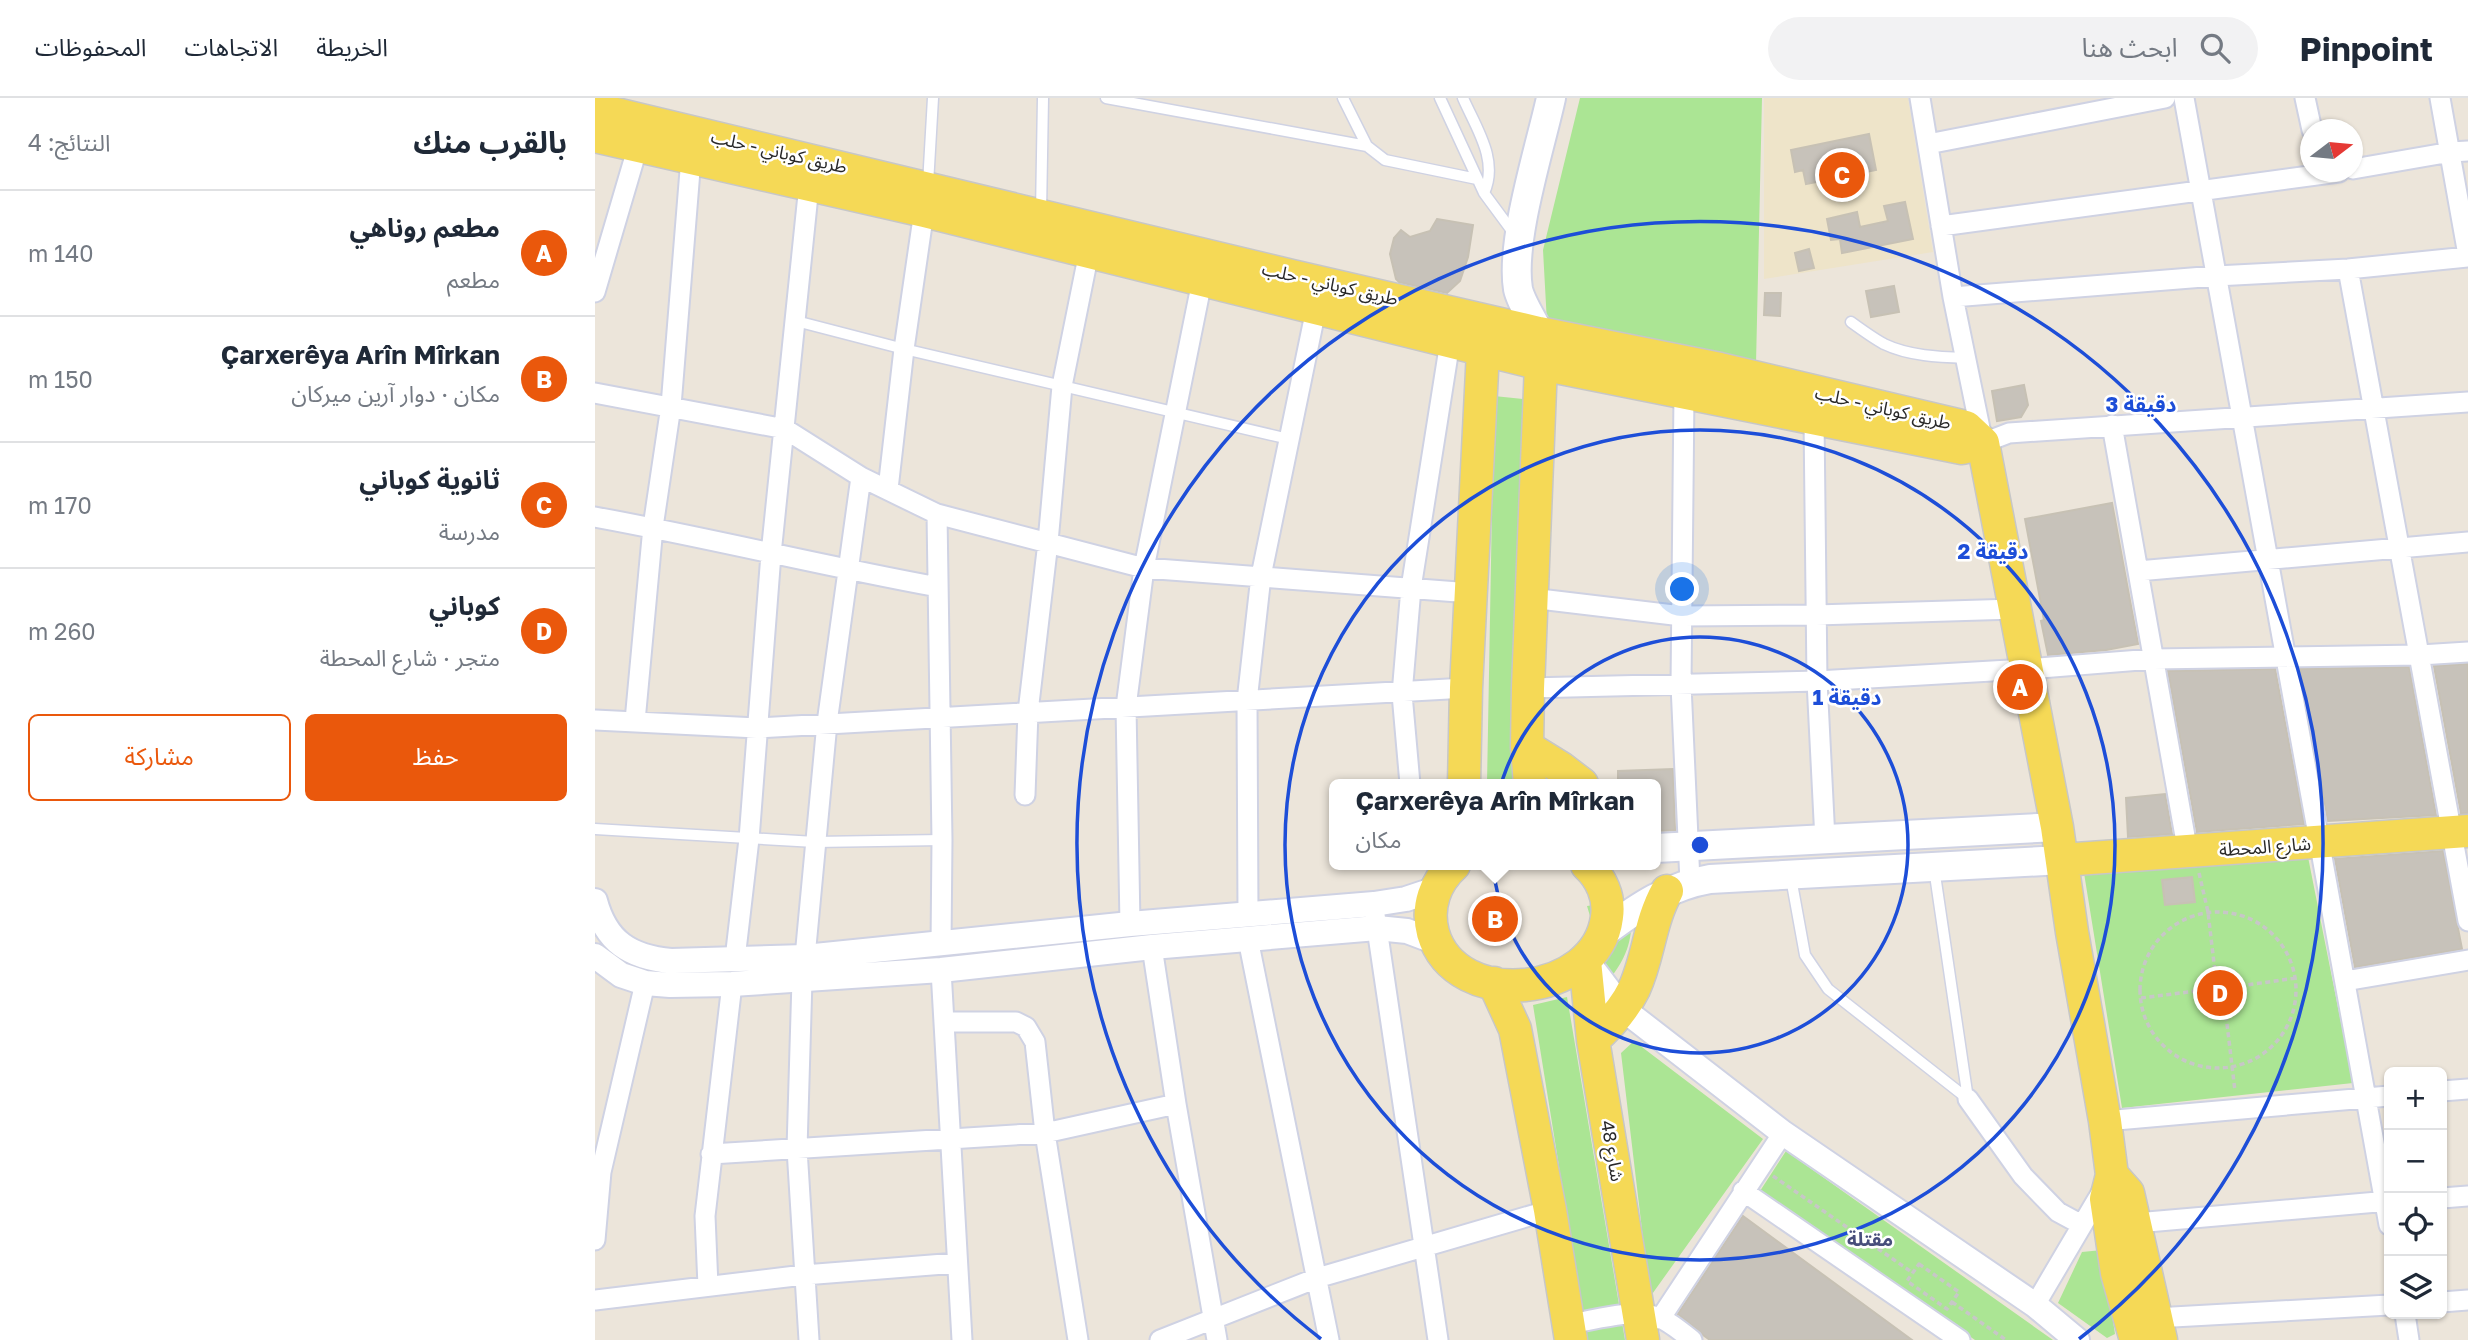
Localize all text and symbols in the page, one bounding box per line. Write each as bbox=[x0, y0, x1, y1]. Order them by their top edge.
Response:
search box bbox=[1768, 17, 2258, 80]
icon: search bbox=[2196, 29, 2234, 67]
text: Pinpoint bbox=[2300, 29, 2433, 68]
text: المحفوظات bbox=[35, 32, 146, 61]
text: الاتجاهات bbox=[184, 32, 278, 61]
text: الخريطة bbox=[316, 32, 388, 61]
text: ابحث هنا bbox=[2082, 32, 2178, 63]
north arrow bbox=[2300, 119, 2363, 182]
text: بالقرب منك bbox=[413, 124, 567, 160]
street label: طريق كوباني - حلب bbox=[708, 125, 849, 180]
text: النتائج: 4 bbox=[28, 128, 110, 156]
pin: C bbox=[1819, 149, 1865, 201]
text: مطعم روناهي bbox=[349, 212, 500, 243]
text: 140 m bbox=[28, 239, 94, 267]
text: A bbox=[536, 239, 552, 267]
street label: طريق كوباني - حلب bbox=[1259, 257, 1400, 312]
text: مطعم bbox=[447, 265, 500, 293]
text: Çarxerêya Arîn Mîrkan bbox=[221, 339, 500, 370]
text: 150 m bbox=[28, 365, 93, 393]
text: B bbox=[536, 365, 552, 393]
text: مكان · دوار آرين ميركان bbox=[291, 379, 500, 407]
street label: طريق كوباني - حلب bbox=[1812, 381, 1953, 436]
text: 3 دقيقة bbox=[2106, 391, 2177, 417]
text: ثانوية كوباني bbox=[359, 464, 500, 495]
text: 170 m bbox=[28, 491, 92, 519]
text: C bbox=[536, 491, 552, 519]
text: مدرسة bbox=[439, 517, 500, 545]
text: 2 دقيقة bbox=[1958, 538, 2029, 564]
your location bbox=[1665, 572, 1699, 606]
text: كوباني bbox=[429, 590, 500, 621]
text: 260 m bbox=[28, 617, 96, 645]
text: D bbox=[536, 617, 552, 645]
text: متجر · شارع المحطة bbox=[320, 643, 500, 671]
pin: A bbox=[1997, 661, 2043, 713]
text: 1 دقيقة bbox=[1813, 684, 1882, 710]
button: مشاركة bbox=[28, 714, 291, 801]
button: حفظ bbox=[305, 714, 567, 801]
popup bbox=[1329, 779, 1661, 870]
text: Çarxerêya Arîn Mîrkan bbox=[1355, 785, 1635, 816]
text: مكان bbox=[1355, 825, 1402, 853]
street label: شارع المحطة bbox=[2218, 832, 2312, 864]
centre of rings bbox=[1688, 833, 1712, 857]
pin: B bbox=[1472, 893, 1518, 945]
pin: D bbox=[2197, 967, 2243, 1019]
map controls bbox=[2384, 1067, 2447, 1319]
button: + bbox=[2384, 1067, 2447, 1130]
street label: 48 شارع bbox=[1593, 1119, 1629, 1184]
button: − bbox=[2384, 1130, 2447, 1193]
button: locate bbox=[2384, 1193, 2447, 1256]
district label: مقتلة bbox=[1847, 1227, 1893, 1250]
button: layers bbox=[2384, 1256, 2447, 1319]

